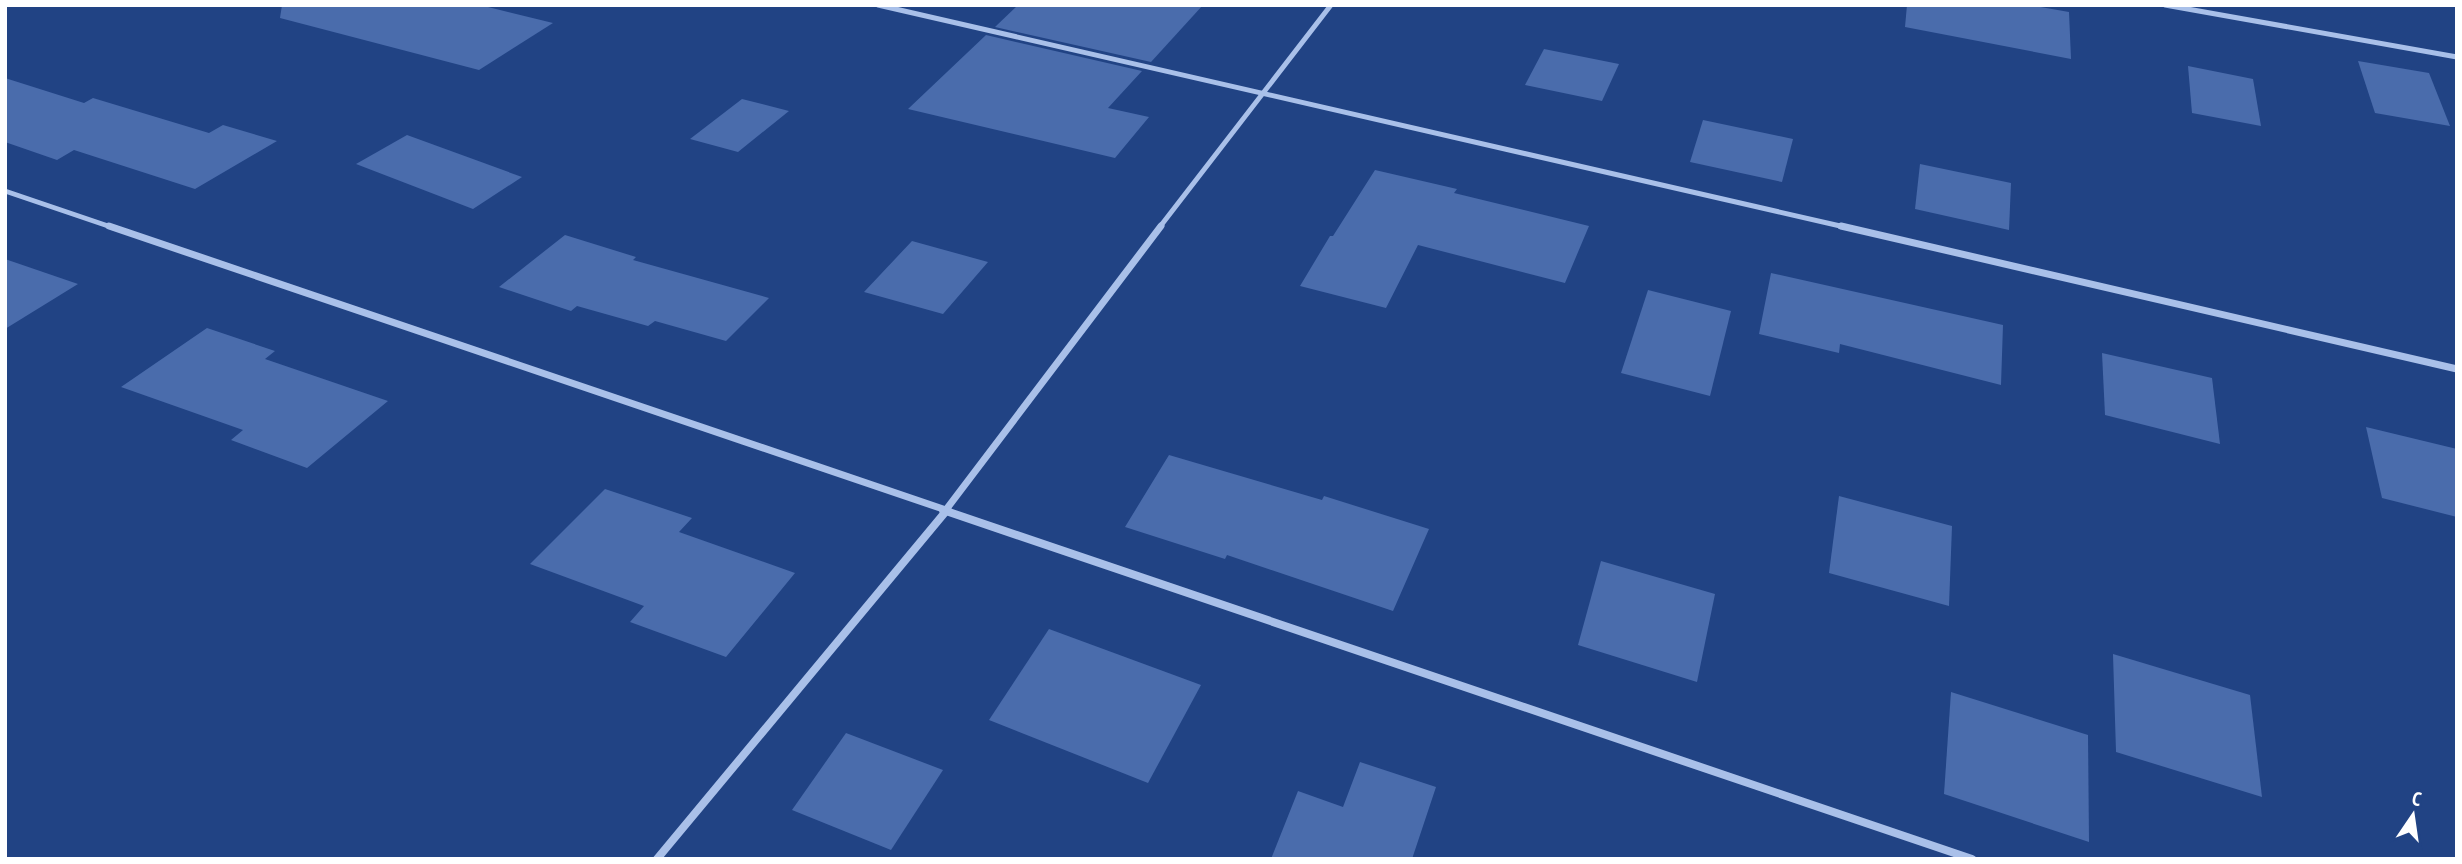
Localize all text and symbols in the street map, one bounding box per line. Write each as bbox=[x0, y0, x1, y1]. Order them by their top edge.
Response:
north arrow bbox=[2378, 780, 2448, 850]
text: С bbox=[2410, 786, 2424, 811]

